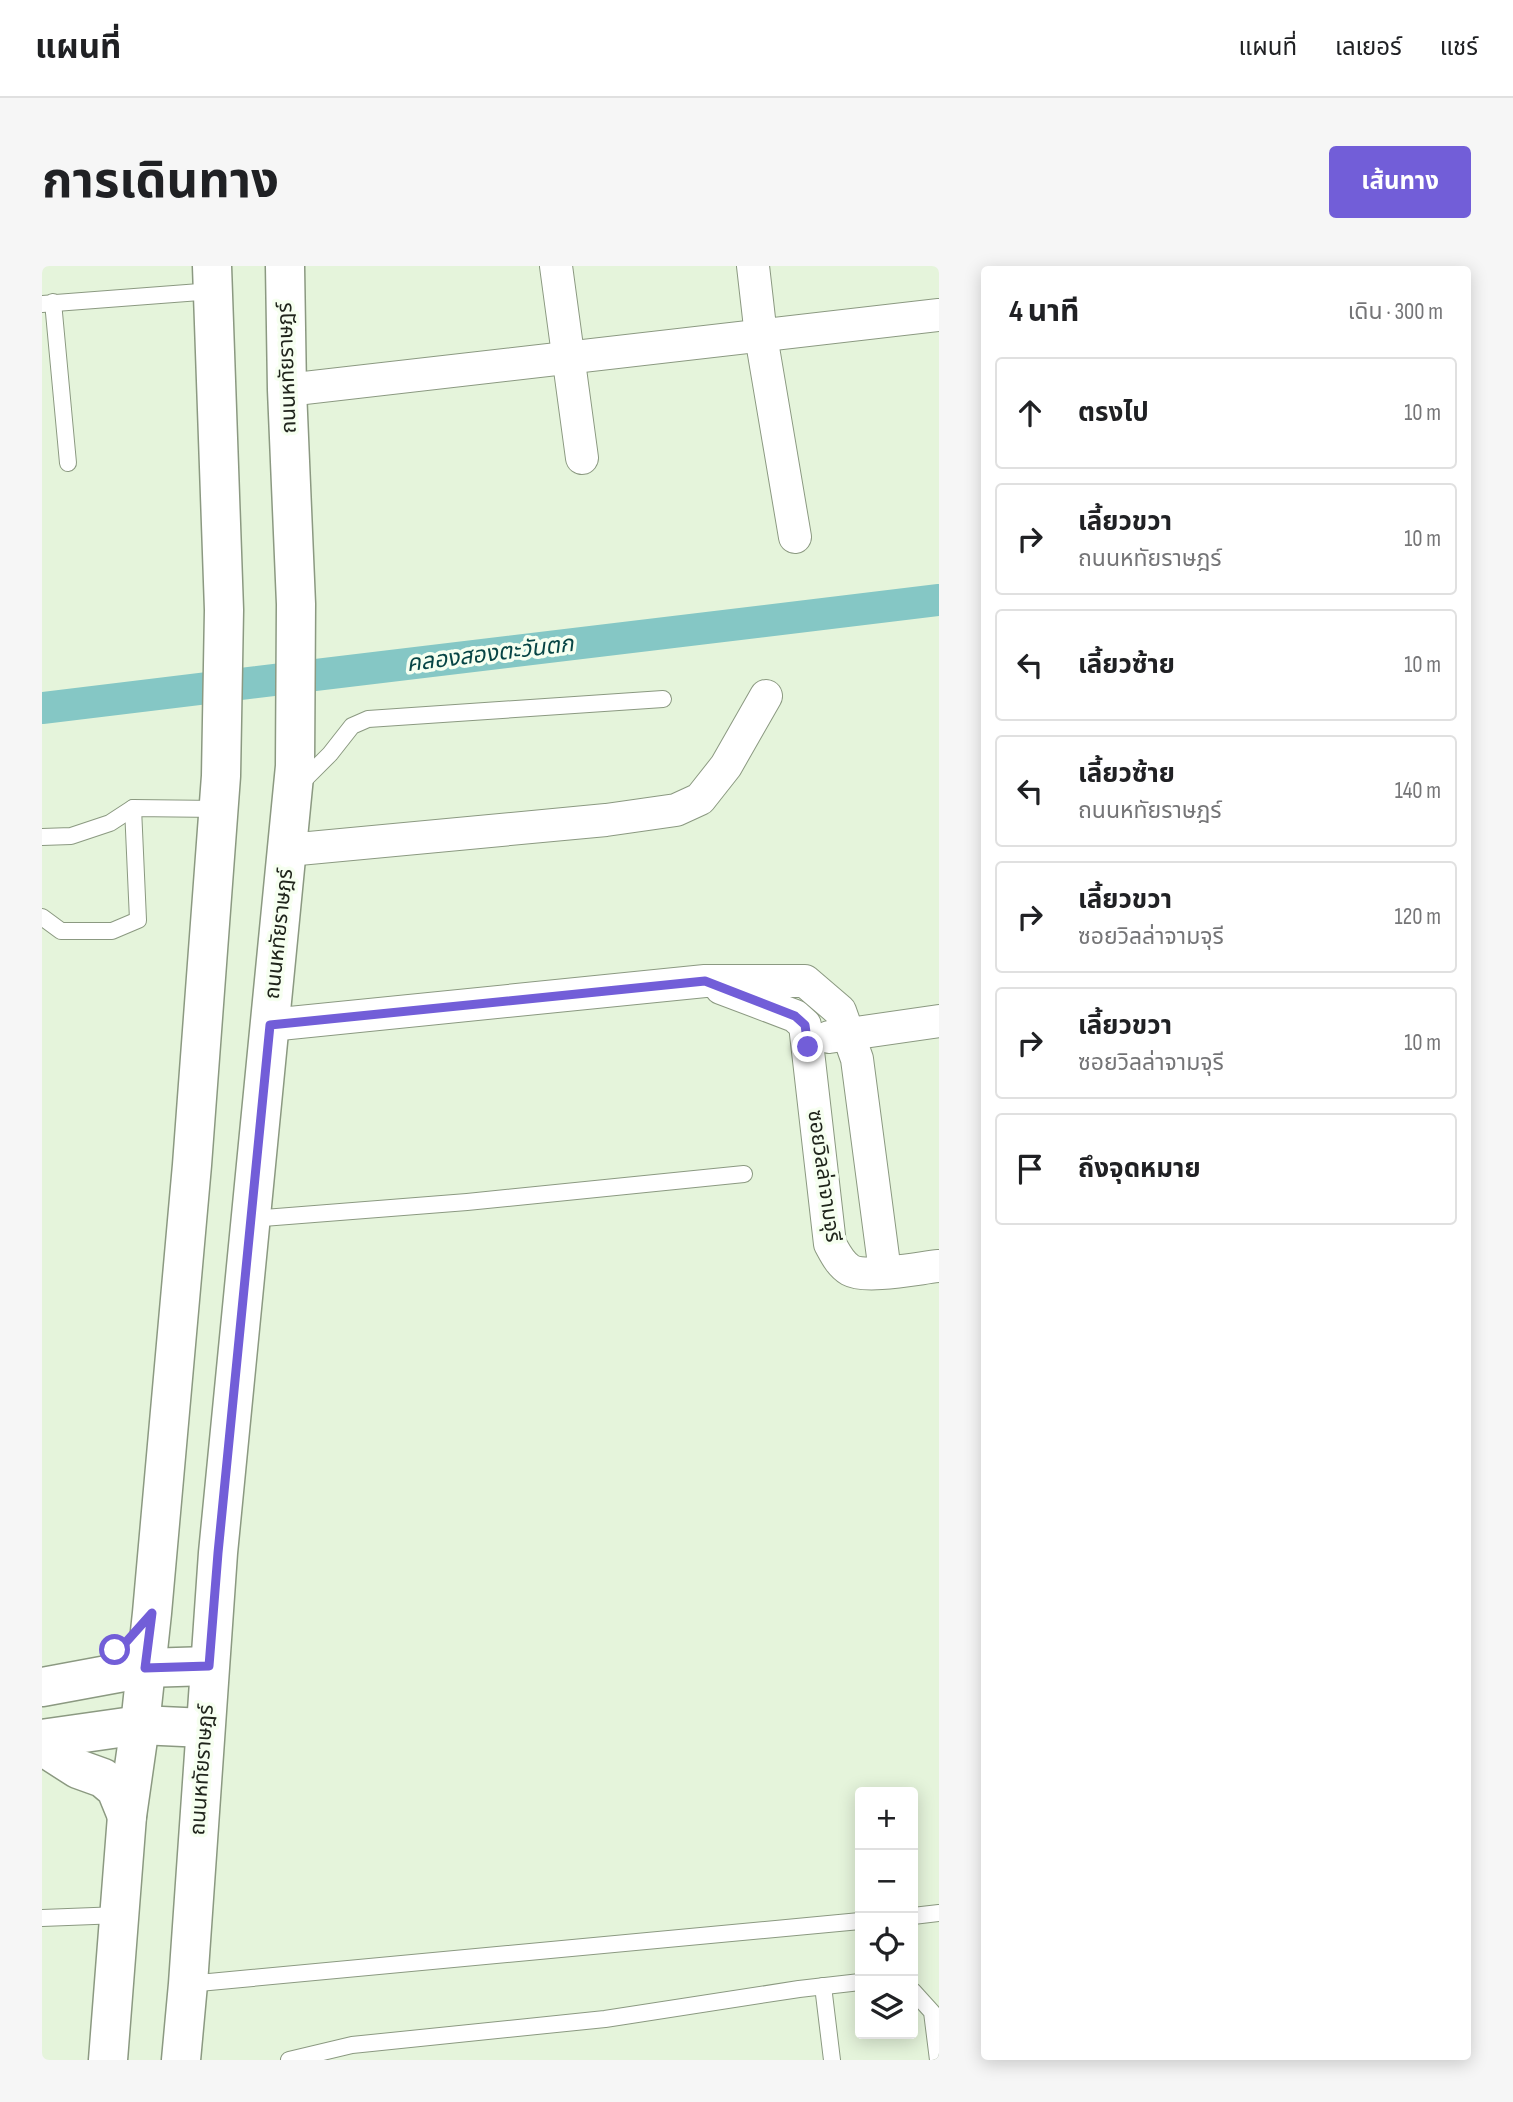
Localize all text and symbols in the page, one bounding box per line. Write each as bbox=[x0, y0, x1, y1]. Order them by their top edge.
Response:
text: แผนที่ bbox=[35, 28, 121, 68]
text: แผนที่ bbox=[1239, 33, 1297, 62]
text: เลเยอร์ bbox=[1335, 33, 1402, 62]
text: แชร์ bbox=[1440, 33, 1478, 62]
button: เส้นทาง bbox=[1329, 146, 1471, 218]
text: การเดินทาง bbox=[42, 153, 279, 212]
text: 4 นาที bbox=[1009, 294, 1079, 330]
text: เดิน · 300 m bbox=[1348, 298, 1443, 326]
street label: ถนนหทัยราษฎร์ bbox=[272, 301, 302, 434]
icon: ahead bbox=[1011, 394, 1049, 432]
text: ตรงไป bbox=[1078, 398, 1149, 429]
text: 10 m bbox=[1404, 399, 1441, 427]
text: เลี้ยวขวา bbox=[1078, 507, 1172, 538]
icon: right bbox=[1011, 520, 1049, 558]
text: 10 m bbox=[1404, 525, 1441, 553]
text: ถนนหทัยราษฎร์ bbox=[1078, 545, 1222, 573]
water label: คลองสองตะวันตก bbox=[405, 630, 576, 678]
icon: left bbox=[1011, 646, 1049, 684]
text: เลี้ยวซ้าย bbox=[1078, 650, 1175, 681]
text: 10 m bbox=[1404, 651, 1441, 679]
text: เลี้ยวซ้าย bbox=[1078, 759, 1175, 790]
icon: left bbox=[1011, 772, 1049, 810]
text: 140 m bbox=[1395, 777, 1441, 805]
text: ถนนหทัยราษฎร์ bbox=[1078, 797, 1222, 825]
street label: ถนนหทัยราษฎร์ bbox=[260, 866, 298, 1001]
text: เลี้ยวขวา bbox=[1078, 885, 1172, 916]
icon: right bbox=[1011, 898, 1049, 936]
text: 120 m bbox=[1395, 903, 1441, 931]
text: ซอยวิลล่าจามจุรี bbox=[1078, 923, 1224, 951]
text: เลี้ยวขวา bbox=[1078, 1011, 1172, 1042]
icon: right bbox=[1011, 1024, 1049, 1062]
text: 10 m bbox=[1404, 1029, 1441, 1057]
route end bbox=[792, 1031, 823, 1062]
text: ซอยวิลล่าจามจุรี bbox=[1078, 1049, 1224, 1077]
street label: ซอยวิลล่าจามจุรี bbox=[802, 1108, 846, 1244]
icon: arrive bbox=[1011, 1150, 1049, 1188]
text: ถึงจุดหมาย bbox=[1078, 1154, 1201, 1185]
route start bbox=[99, 1634, 130, 1665]
street label: ถนนหทัยราษฎร์ bbox=[185, 1703, 219, 1836]
map controls bbox=[855, 1787, 918, 2039]
button: + bbox=[855, 1787, 918, 1850]
button: − bbox=[855, 1850, 918, 1913]
button: locate bbox=[855, 1913, 918, 1976]
button: layers bbox=[855, 1976, 918, 2039]

